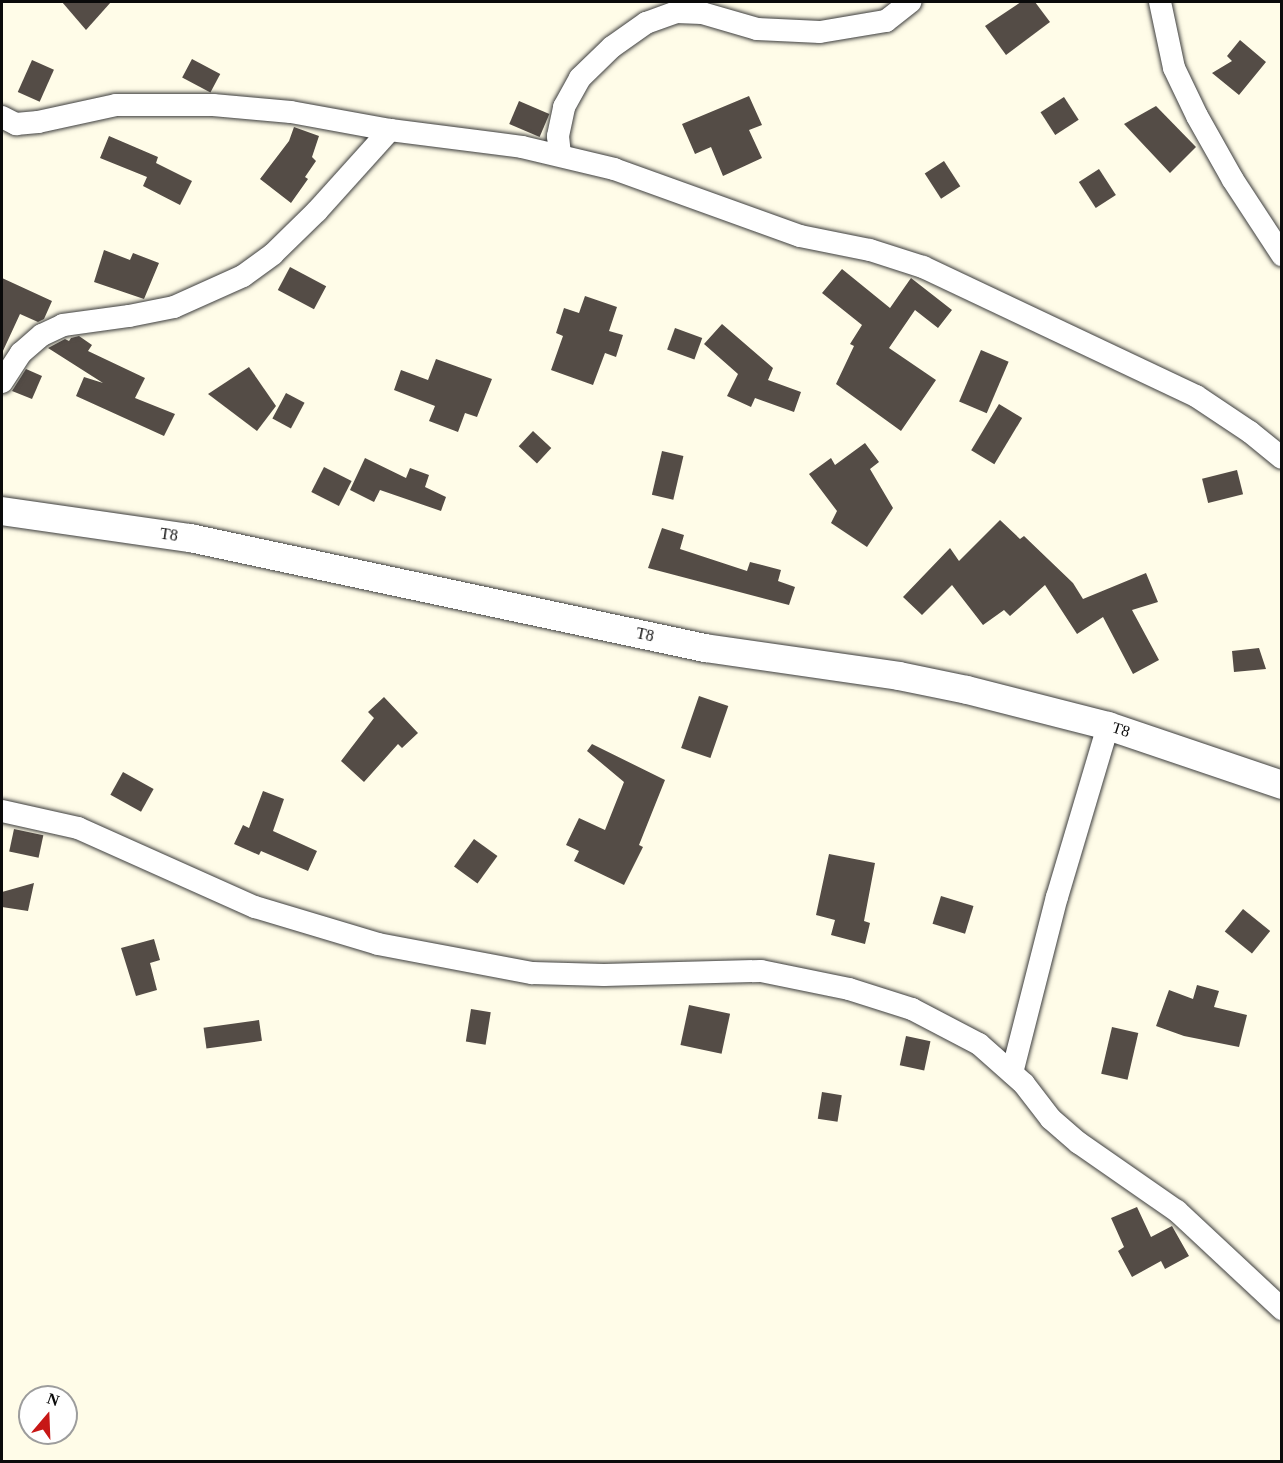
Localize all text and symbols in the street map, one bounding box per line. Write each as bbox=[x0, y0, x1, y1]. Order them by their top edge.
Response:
street label: T8 bbox=[159, 524, 179, 546]
street label: T8 bbox=[634, 624, 656, 646]
street label: T8 bbox=[1110, 718, 1132, 742]
north arrow bbox=[18, 1385, 78, 1445]
text: N bbox=[45, 1389, 62, 1409]

